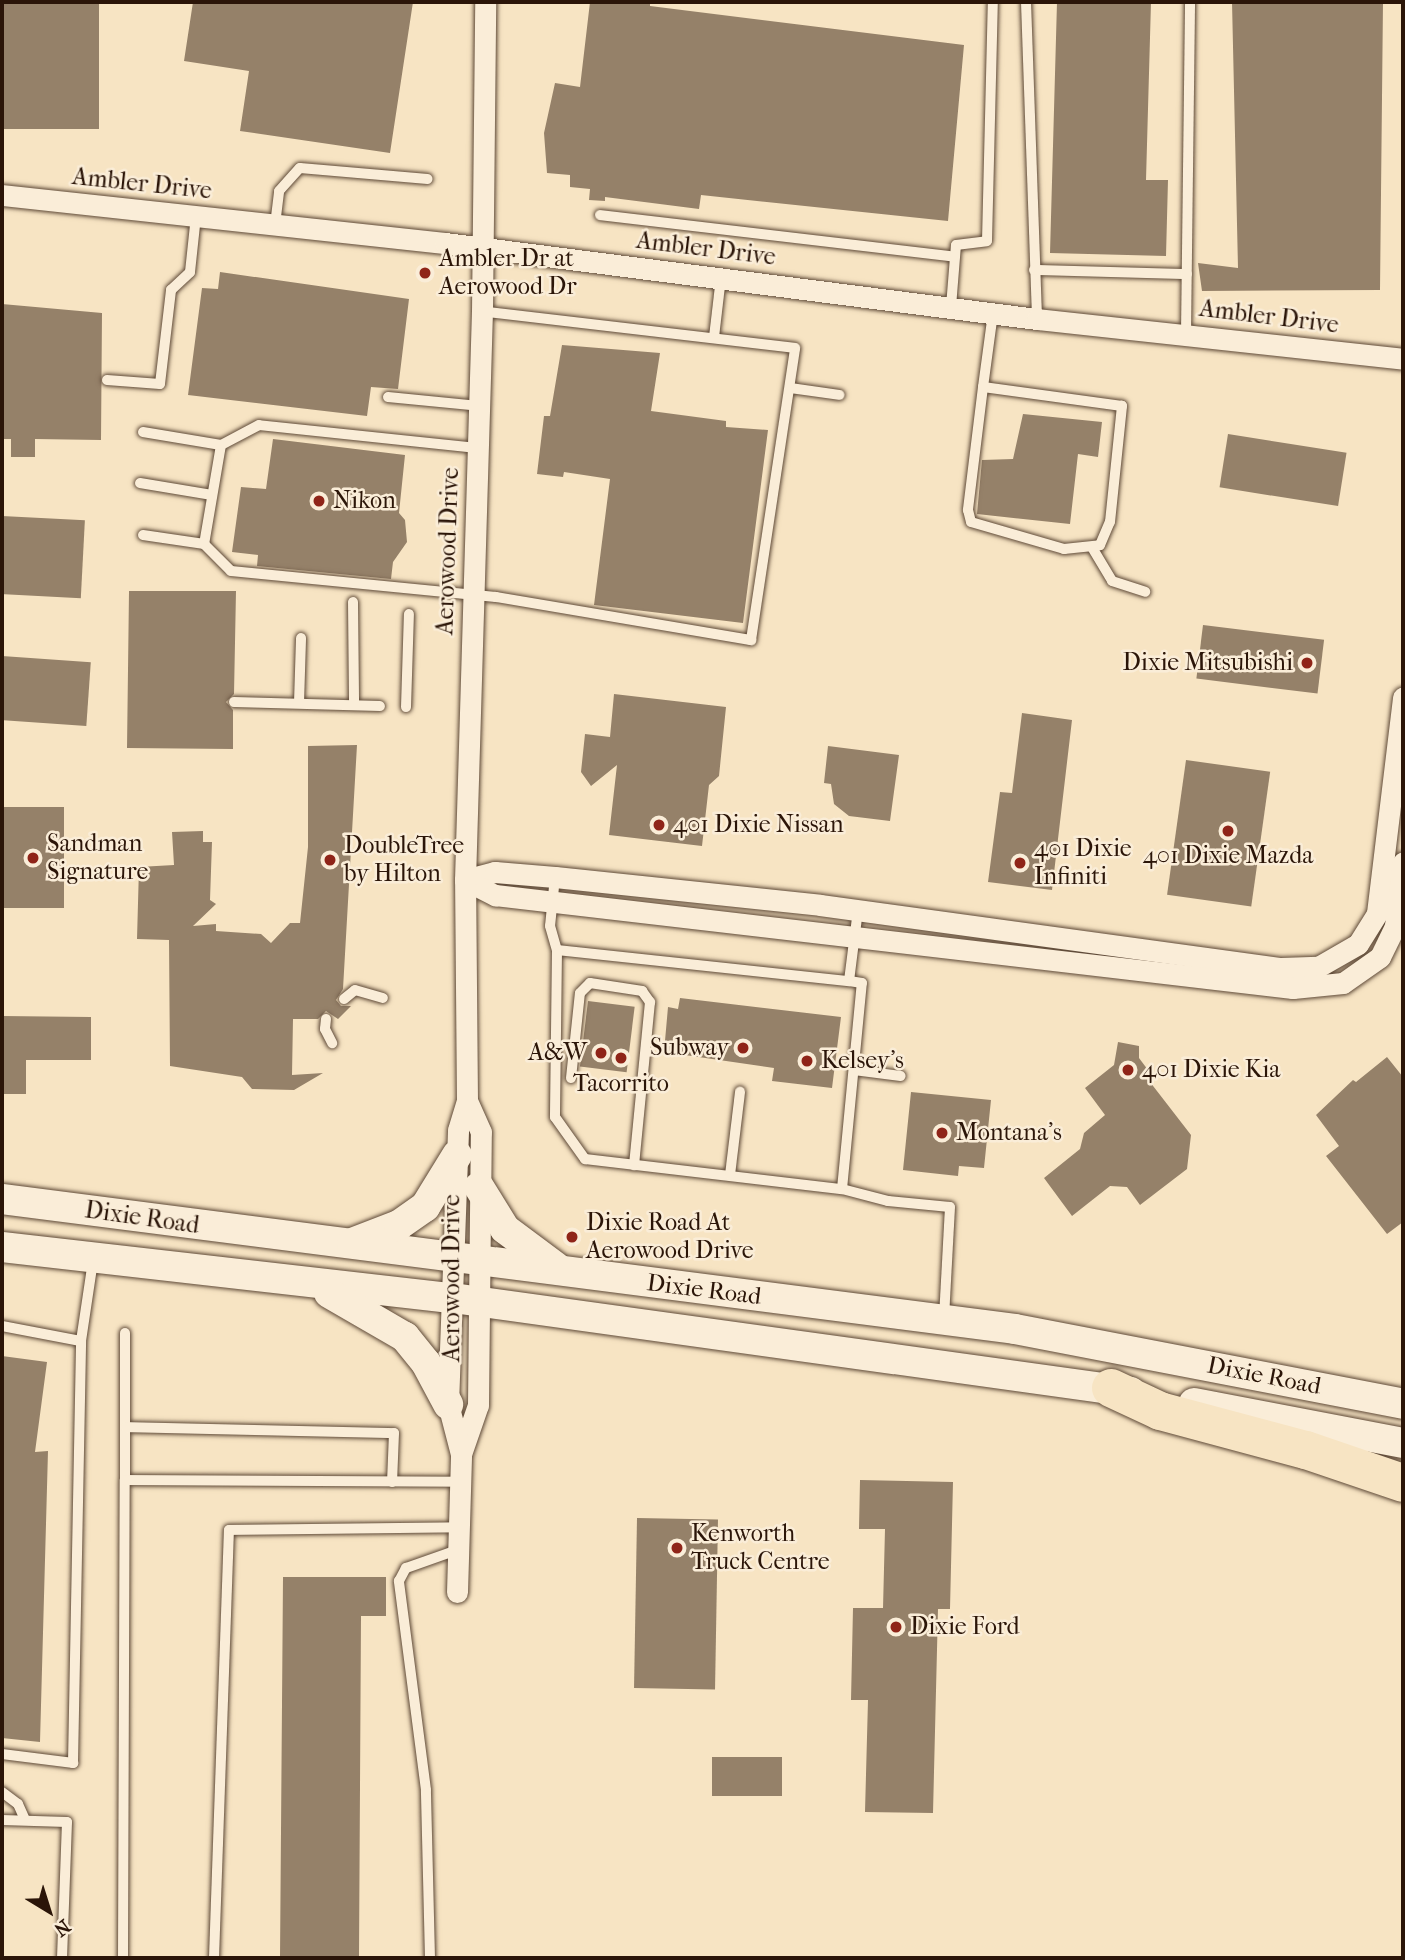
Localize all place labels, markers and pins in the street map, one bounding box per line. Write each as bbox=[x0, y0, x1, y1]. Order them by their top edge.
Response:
place label: Ambler Dr at Aerowood Dr bbox=[439, 245, 577, 301]
marker: Ambler Dr at Aerowood Dr bbox=[417, 265, 433, 281]
place label: Nikon bbox=[333, 487, 396, 515]
marker: Nikon bbox=[311, 493, 327, 509]
place label: Dixie Mitsubishi bbox=[1123, 649, 1293, 677]
marker: Dixie Mitsubishi bbox=[1299, 655, 1315, 671]
place label: 401 Dixie Nissan bbox=[673, 811, 844, 839]
marker: 401 Dixie Nissan bbox=[651, 817, 667, 833]
marker: 401 Dixie Mazda bbox=[1220, 823, 1236, 839]
place label: Sandman Signature bbox=[47, 830, 148, 886]
place label: DoubleTree by Hilton bbox=[344, 832, 464, 888]
place label: 401 Dixie Infiniti bbox=[1034, 835, 1132, 891]
place label: 401 Dixie Mazda bbox=[1143, 842, 1313, 870]
marker: Sandman Signature bbox=[25, 850, 41, 866]
marker: DoubleTree by Hilton bbox=[322, 852, 338, 868]
marker: 401 Dixie Infiniti bbox=[1012, 855, 1028, 871]
place label: Subway bbox=[650, 1034, 729, 1062]
place label: A&W bbox=[528, 1039, 587, 1067]
marker: Subway bbox=[735, 1040, 751, 1056]
marker: A&W bbox=[593, 1045, 609, 1061]
place label: Kelsey's bbox=[821, 1047, 904, 1075]
marker: Tacorrito bbox=[613, 1050, 629, 1066]
marker: Kelsey's bbox=[799, 1053, 815, 1069]
place label: 401 Dixie Kia bbox=[1142, 1056, 1280, 1084]
marker: 401 Dixie Kia bbox=[1120, 1062, 1136, 1078]
place label: Tacorrito bbox=[573, 1070, 669, 1098]
place label: Montana's bbox=[956, 1119, 1062, 1147]
marker: Montana's bbox=[934, 1125, 950, 1141]
place label: Dixie Road At Aerowood Drive bbox=[586, 1209, 754, 1265]
marker: Dixie Road At Aerowood Drive bbox=[564, 1229, 580, 1245]
place label: Kenworth Truck Centre bbox=[691, 1520, 830, 1576]
marker: Kenworth Truck Centre bbox=[669, 1540, 685, 1556]
place label: Dixie Ford bbox=[910, 1613, 1020, 1641]
marker: Dixie Ford bbox=[888, 1619, 904, 1635]

